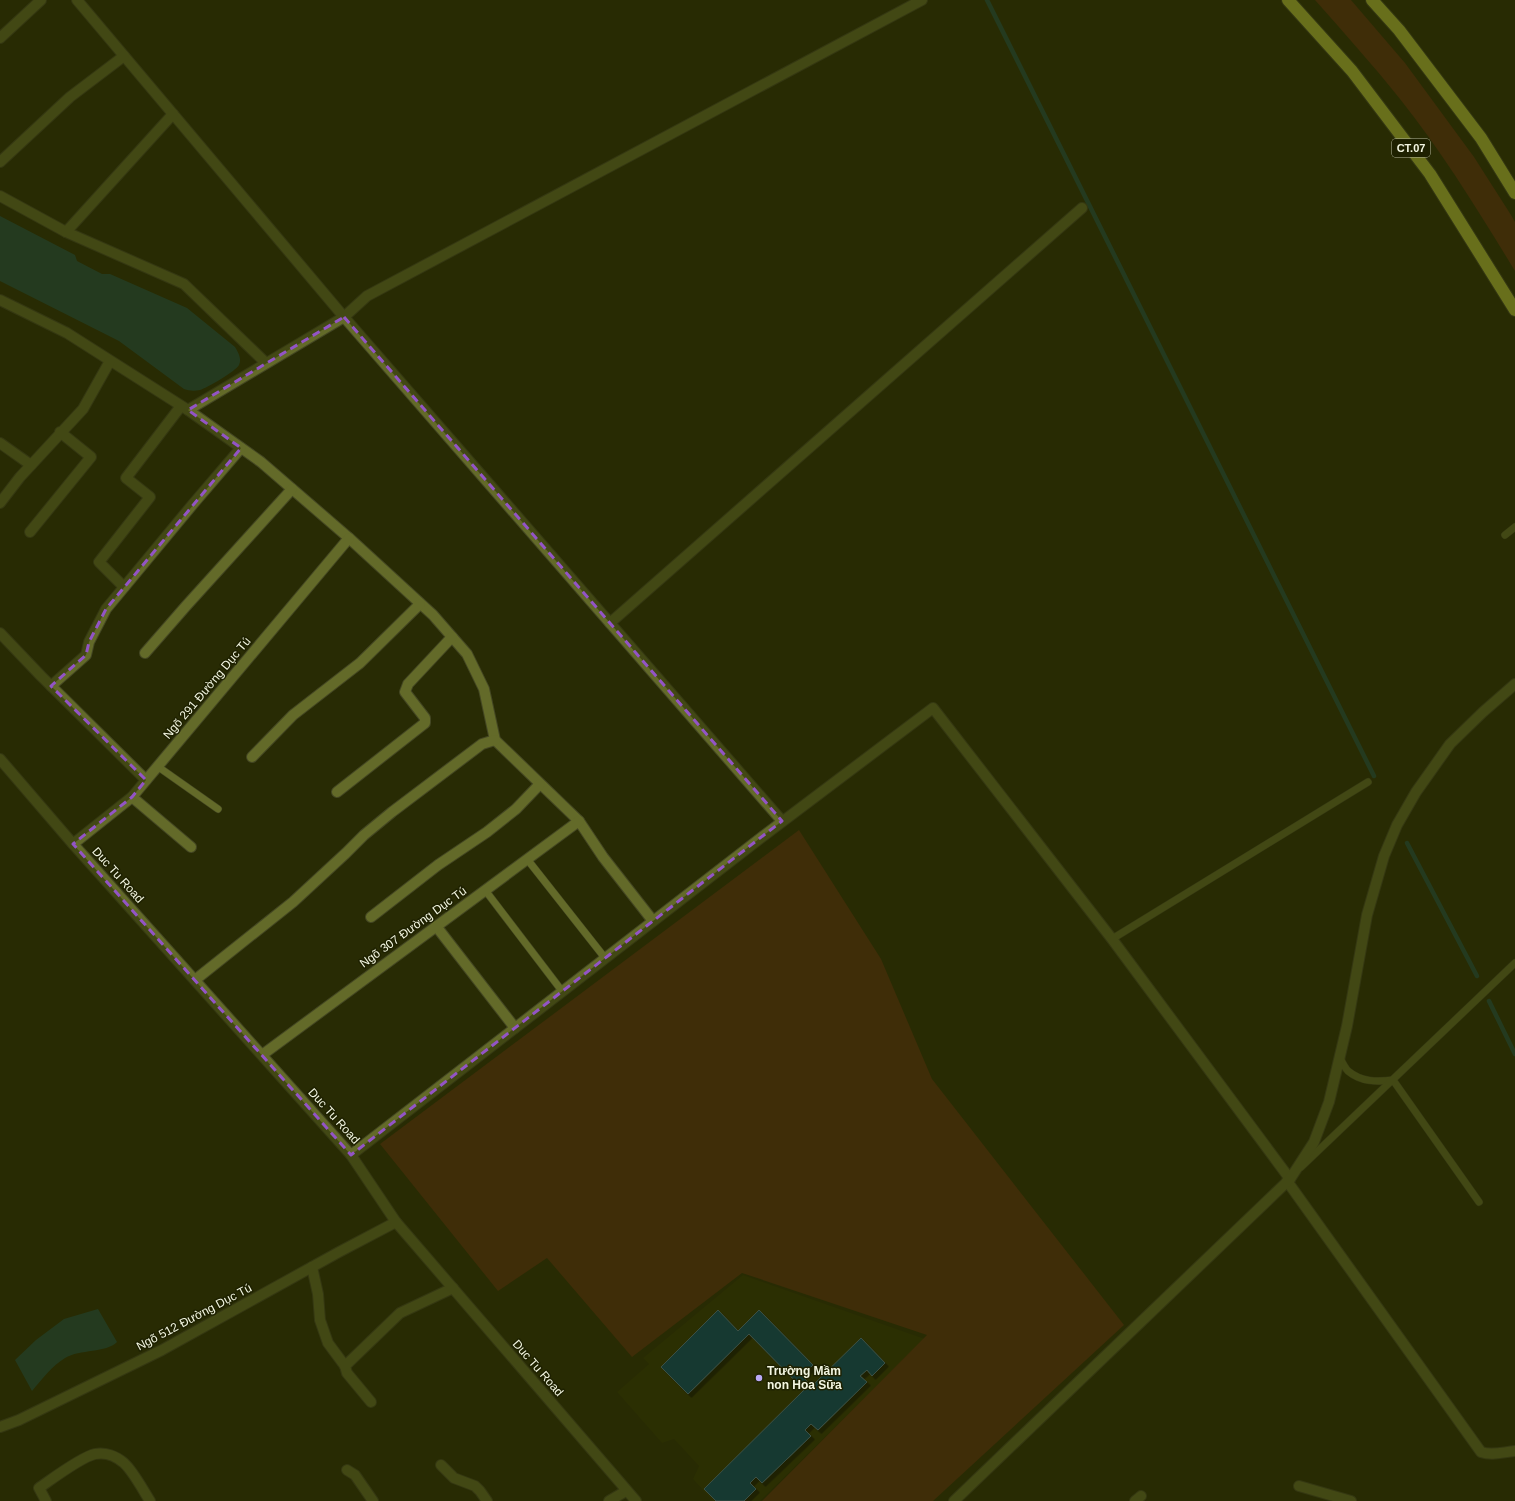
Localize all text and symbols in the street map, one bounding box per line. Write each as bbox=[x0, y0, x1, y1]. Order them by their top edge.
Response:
road number: CT.07 bbox=[1392, 139, 1430, 157]
street label: Ngõ 291 Đường Dục Tú bbox=[160, 634, 254, 742]
street label: Duc Tu Road bbox=[89, 844, 147, 906]
street label: Ngõ 307 Đường Dục Tú bbox=[357, 884, 469, 970]
street label: Duc Tu Road bbox=[305, 1085, 363, 1147]
street label: Ngõ 512 Đường Dục Tú bbox=[134, 1281, 254, 1353]
street label: Duc Tu Road bbox=[510, 1337, 566, 1399]
place label: Trường Mầm non Hoa Sữa bbox=[767, 1364, 842, 1392]
marker: Trường Mầm non Hoa Sữa bbox=[754, 1373, 764, 1383]

